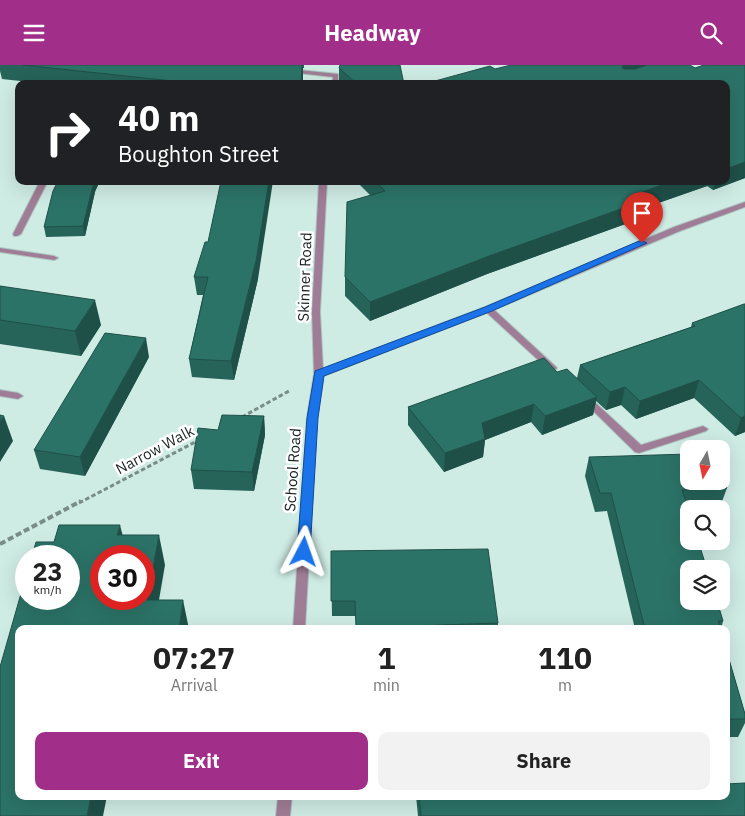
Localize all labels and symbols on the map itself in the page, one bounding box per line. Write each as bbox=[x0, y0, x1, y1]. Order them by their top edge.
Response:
pin bbox=[621, 192, 663, 243]
street label: Skinner Road bbox=[293, 232, 316, 322]
street label: Narrow Walk bbox=[112, 421, 197, 478]
street label: School Road bbox=[280, 428, 305, 512]
north arrow bbox=[680, 440, 730, 490]
position arrow bbox=[277, 525, 329, 577]
speed limit sign: 30 bbox=[90, 545, 155, 610]

